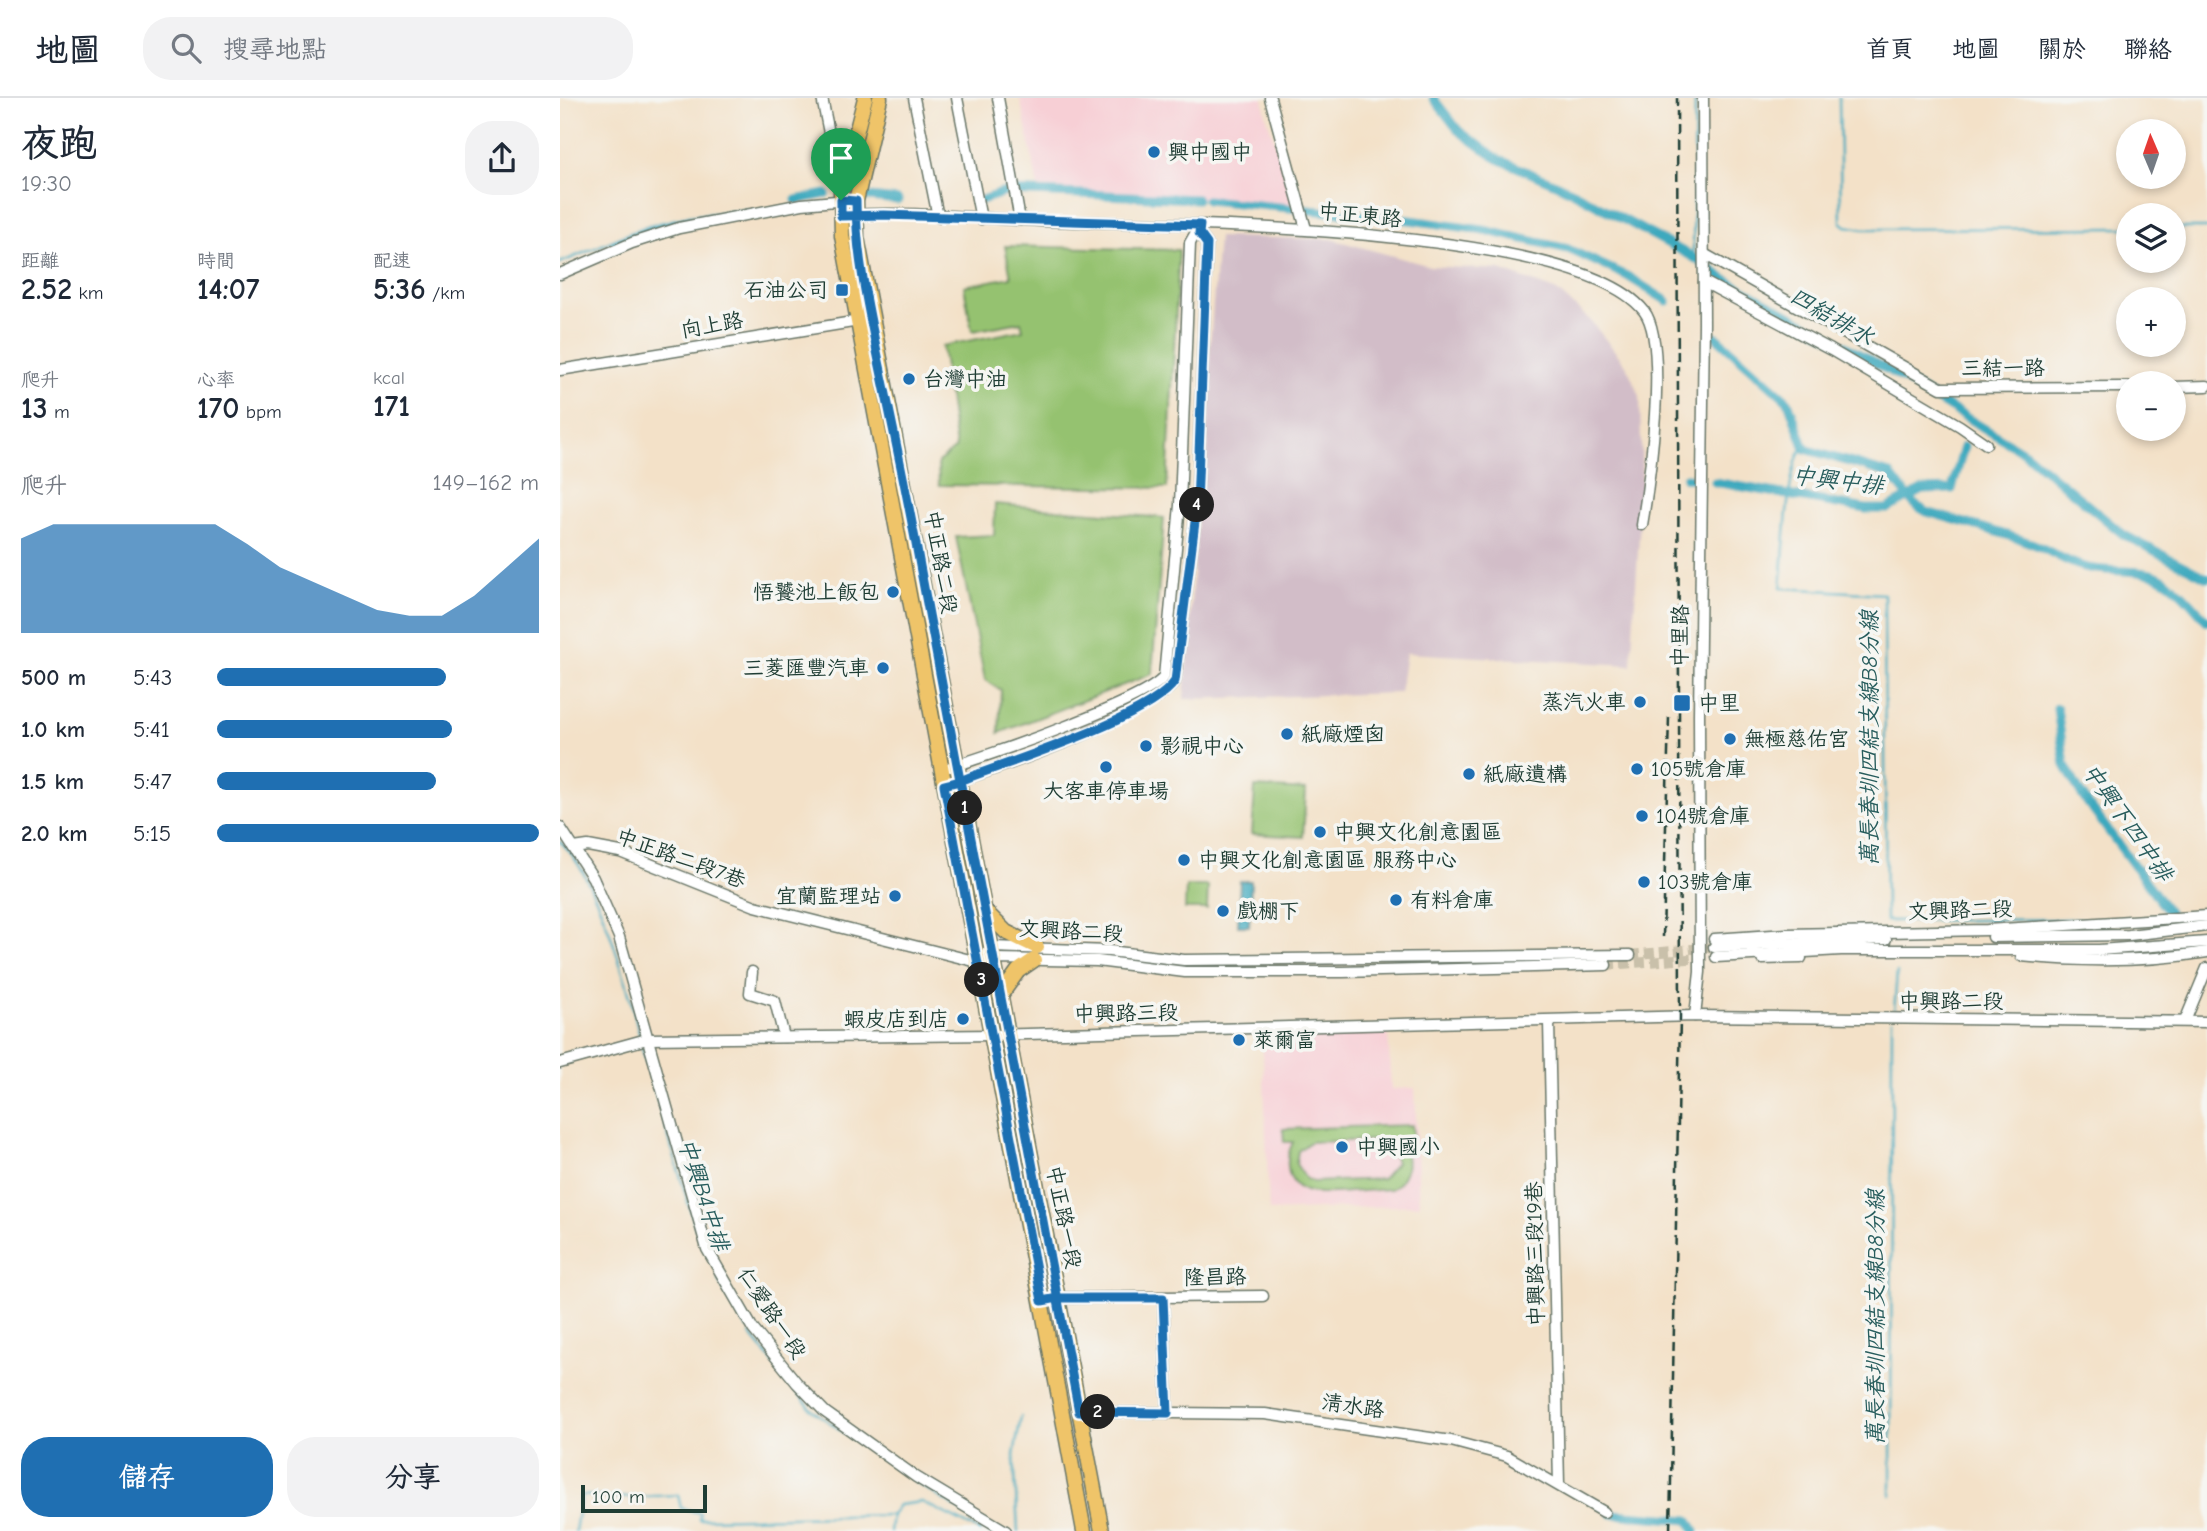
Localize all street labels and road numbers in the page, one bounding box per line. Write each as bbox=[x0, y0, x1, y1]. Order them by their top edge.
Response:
street label: 中正東路 bbox=[1317, 199, 1403, 231]
street label: 向上路 bbox=[679, 308, 745, 342]
street label: 三結一路 bbox=[1961, 356, 2045, 380]
street label: 中正路二段 bbox=[920, 508, 962, 616]
street label: 中里路 bbox=[1667, 604, 1693, 668]
street label: 中正路二段7巷 bbox=[613, 823, 749, 893]
street label: 文興路二段 bbox=[1907, 896, 2013, 924]
street label: 文興路二段 bbox=[1018, 916, 1124, 946]
street label: 中興路二段 bbox=[1899, 989, 2004, 1013]
street label: 中興路三段 bbox=[1073, 1000, 1179, 1026]
street label: 中正路一段 bbox=[1042, 1163, 1086, 1271]
street label: 中興路三段19巷 bbox=[1522, 1181, 1548, 1327]
street label: 仁愛路一段 bbox=[733, 1263, 811, 1363]
street label: 隆昌路 bbox=[1183, 1264, 1247, 1290]
street label: 清水路 bbox=[1320, 1390, 1386, 1422]

